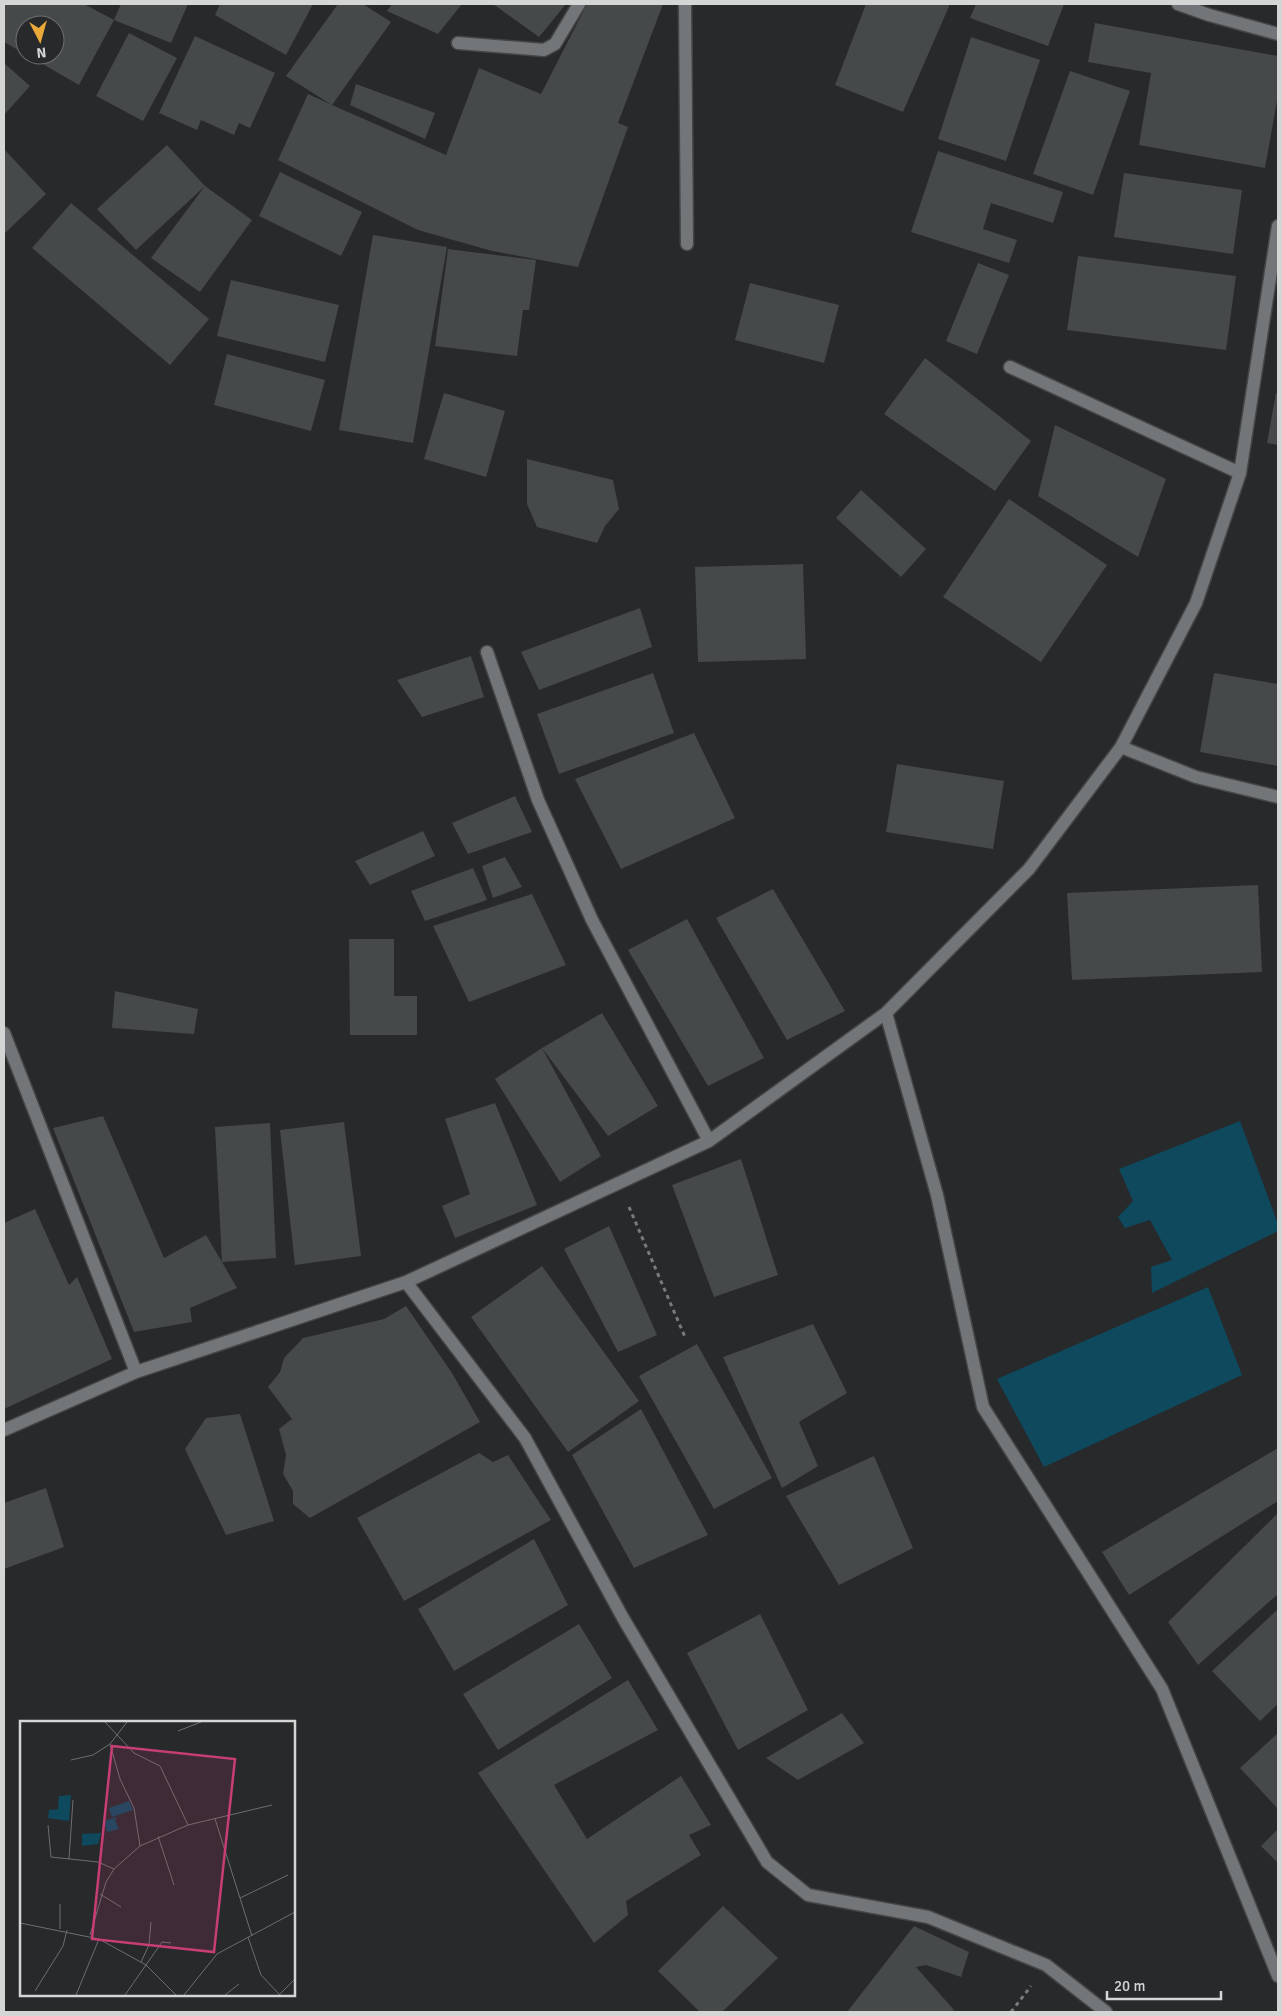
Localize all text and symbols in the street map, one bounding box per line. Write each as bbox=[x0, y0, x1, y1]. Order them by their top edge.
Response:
north arrow bbox=[15, 15, 65, 65]
text: N bbox=[36, 43, 47, 61]
inset map bbox=[20, 1721, 295, 1996]
scale bar bbox=[1107, 1968, 1221, 2000]
text: 20 m bbox=[1114, 1977, 1145, 1995]

